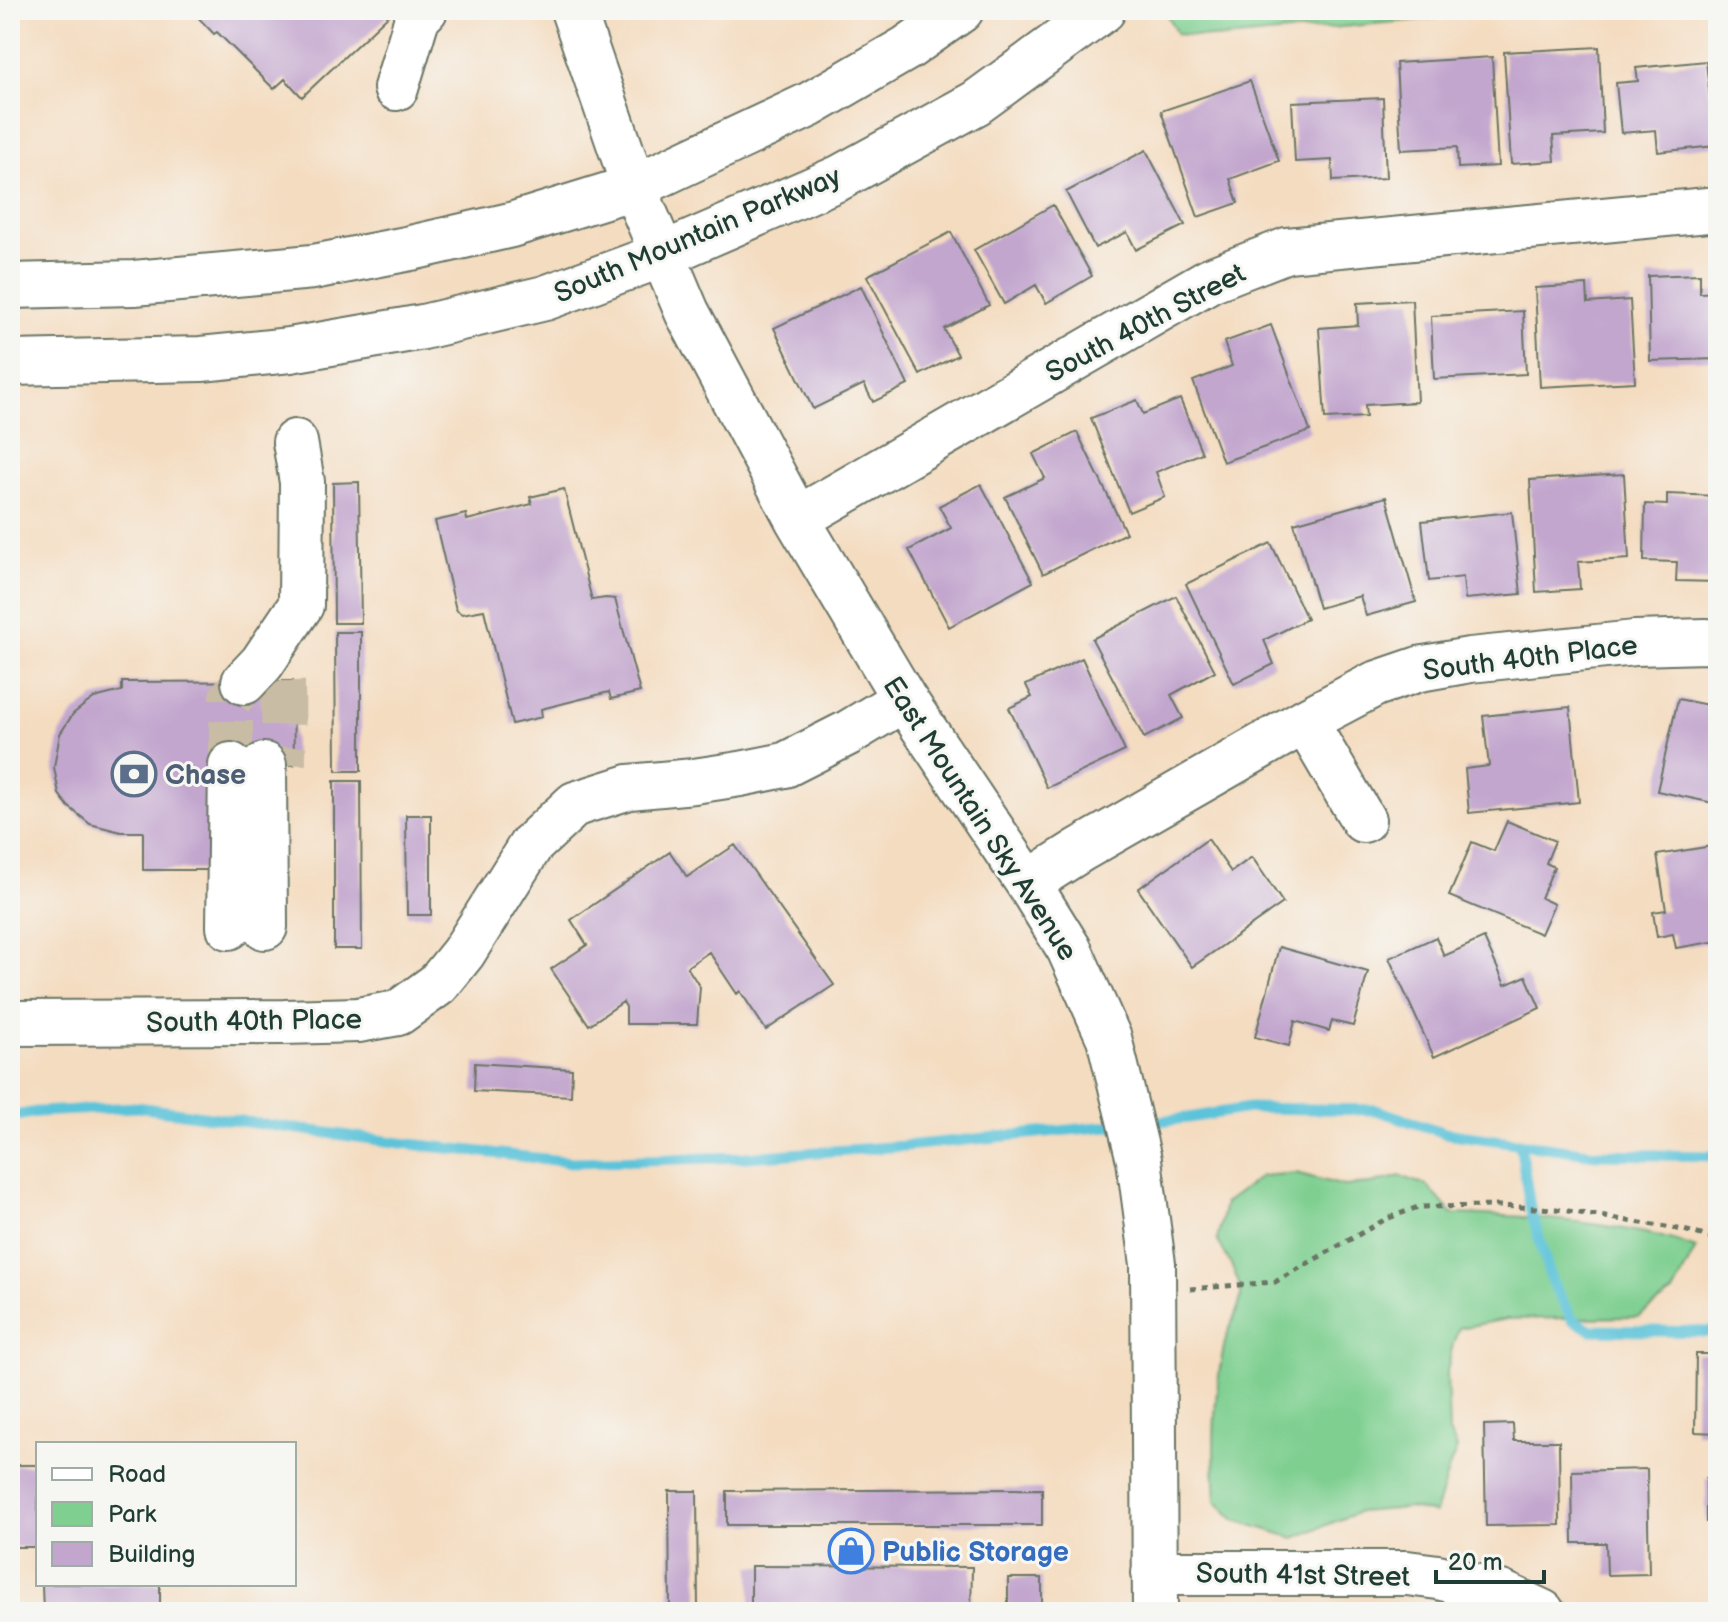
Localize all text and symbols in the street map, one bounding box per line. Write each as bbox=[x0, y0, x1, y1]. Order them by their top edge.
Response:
street label: South Mountain Parkway bbox=[549, 160, 846, 311]
street label: South 40th Street bbox=[1040, 257, 1252, 390]
street label: South 40th Place bbox=[1421, 629, 1639, 688]
street label: East Mountain Sky Avenue bbox=[875, 671, 1084, 967]
bank icon: Chase bbox=[110, 750, 158, 798]
place label: Chase bbox=[165, 759, 246, 792]
street label: South 40th Place bbox=[146, 1003, 362, 1040]
legend bbox=[36, 1442, 296, 1586]
text: Road bbox=[108, 1460, 166, 1489]
text: Park bbox=[108, 1500, 156, 1529]
shop icon: Public Storage bbox=[827, 1527, 875, 1575]
scale bar bbox=[1436, 1534, 1544, 1584]
place label: Public Storage bbox=[882, 1536, 1069, 1569]
text: Building bbox=[108, 1540, 195, 1569]
text: 20 m bbox=[1448, 1548, 1503, 1577]
street label: South 41st Street bbox=[1196, 1557, 1411, 1594]

